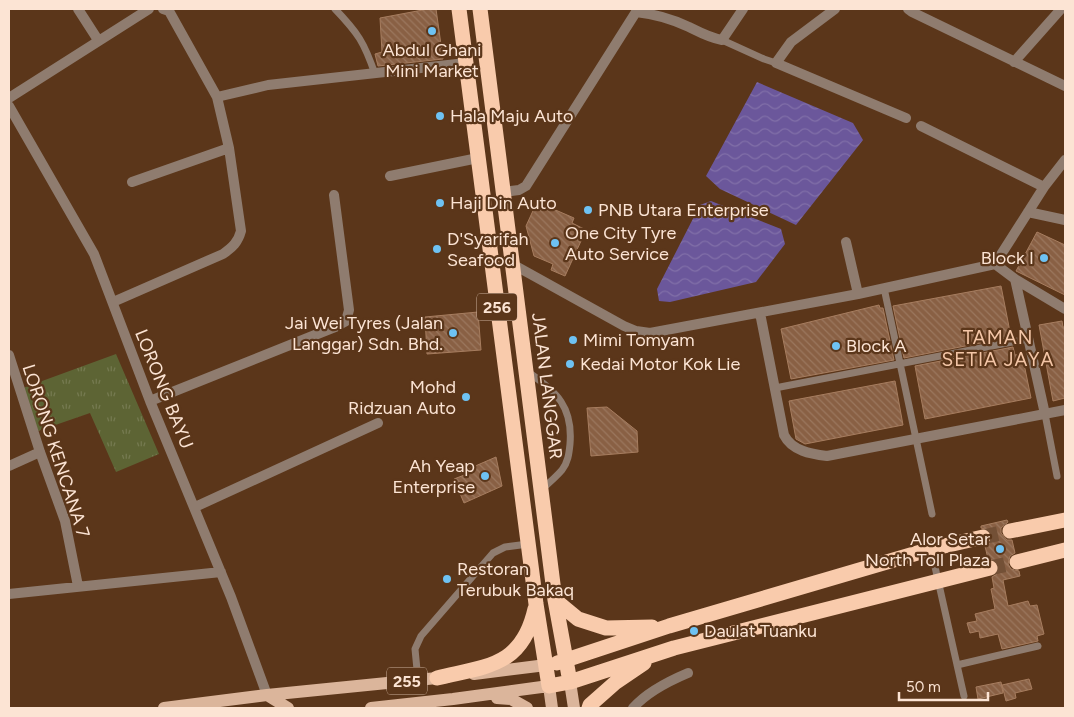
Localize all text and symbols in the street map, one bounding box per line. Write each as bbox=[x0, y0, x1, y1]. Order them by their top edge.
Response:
marker: Abdul Ghani Mini Market bbox=[426, 25, 438, 37]
place label: Abdul Ghani Mini Market bbox=[383, 39, 481, 82]
place label: Hala Maju Auto bbox=[450, 105, 573, 127]
marker: Hala Maju Auto bbox=[434, 110, 446, 122]
place label: Haji Din Auto bbox=[450, 192, 557, 214]
marker: Haji Din Auto bbox=[434, 197, 446, 209]
place label: PNB Utara Enterprise bbox=[598, 199, 769, 221]
marker: PNB Utara Enterprise bbox=[582, 204, 594, 216]
place label: One City Tyre Auto Service bbox=[565, 222, 676, 265]
place label: D'Syarifah Seafood bbox=[447, 228, 529, 271]
marker: One City Tyre Auto Service bbox=[549, 237, 561, 249]
marker: D'Syarifah Seafood bbox=[431, 243, 443, 255]
place label: Block I bbox=[981, 247, 1034, 269]
marker: Block I bbox=[1038, 252, 1050, 264]
road number: 256 bbox=[477, 294, 517, 320]
street label: JALAN LANGGAR bbox=[527, 311, 567, 461]
place label: Jai Wei Tyres (Jalan Langgar) Sdn. Bhd. bbox=[285, 312, 443, 355]
street label: LORONG BAYU bbox=[130, 326, 198, 452]
district label: TAMAN SETIA JAYA bbox=[942, 326, 1054, 371]
marker: Jai Wei Tyres (Jalan Langgar) Sdn. Bhd. bbox=[447, 327, 459, 339]
place label: Mimi Tomyam bbox=[583, 329, 695, 351]
marker: Mimi Tomyam bbox=[567, 334, 579, 346]
place label: Block A bbox=[846, 335, 907, 357]
marker: Block A bbox=[830, 340, 842, 352]
place label: Kedai Motor Kok Lie bbox=[580, 353, 740, 375]
marker: Kedai Motor Kok Lie bbox=[564, 358, 576, 370]
street label: LORONG KENCANA 7 bbox=[18, 361, 95, 541]
place label: Mohd Ridzuan Auto bbox=[348, 376, 456, 419]
marker: Mohd Ridzuan Auto bbox=[460, 391, 472, 403]
place label: Ah Yeap Enterprise bbox=[393, 455, 475, 498]
marker: Ah Yeap Enterprise bbox=[479, 470, 491, 482]
place label: Alor Setar North Toll Plaza bbox=[865, 528, 990, 571]
marker: Alor Setar North Toll Plaza bbox=[994, 543, 1006, 555]
place label: Restoran Terubuk Bakaq bbox=[457, 558, 574, 601]
marker: Restoran Terubuk Bakaq bbox=[441, 573, 453, 585]
place label: Daulat Tuanku bbox=[704, 620, 817, 642]
marker: Daulat Tuanku bbox=[688, 625, 700, 637]
road number: 255 bbox=[387, 668, 427, 694]
scale bar bbox=[899, 670, 988, 702]
text: 50 m bbox=[906, 678, 941, 696]

